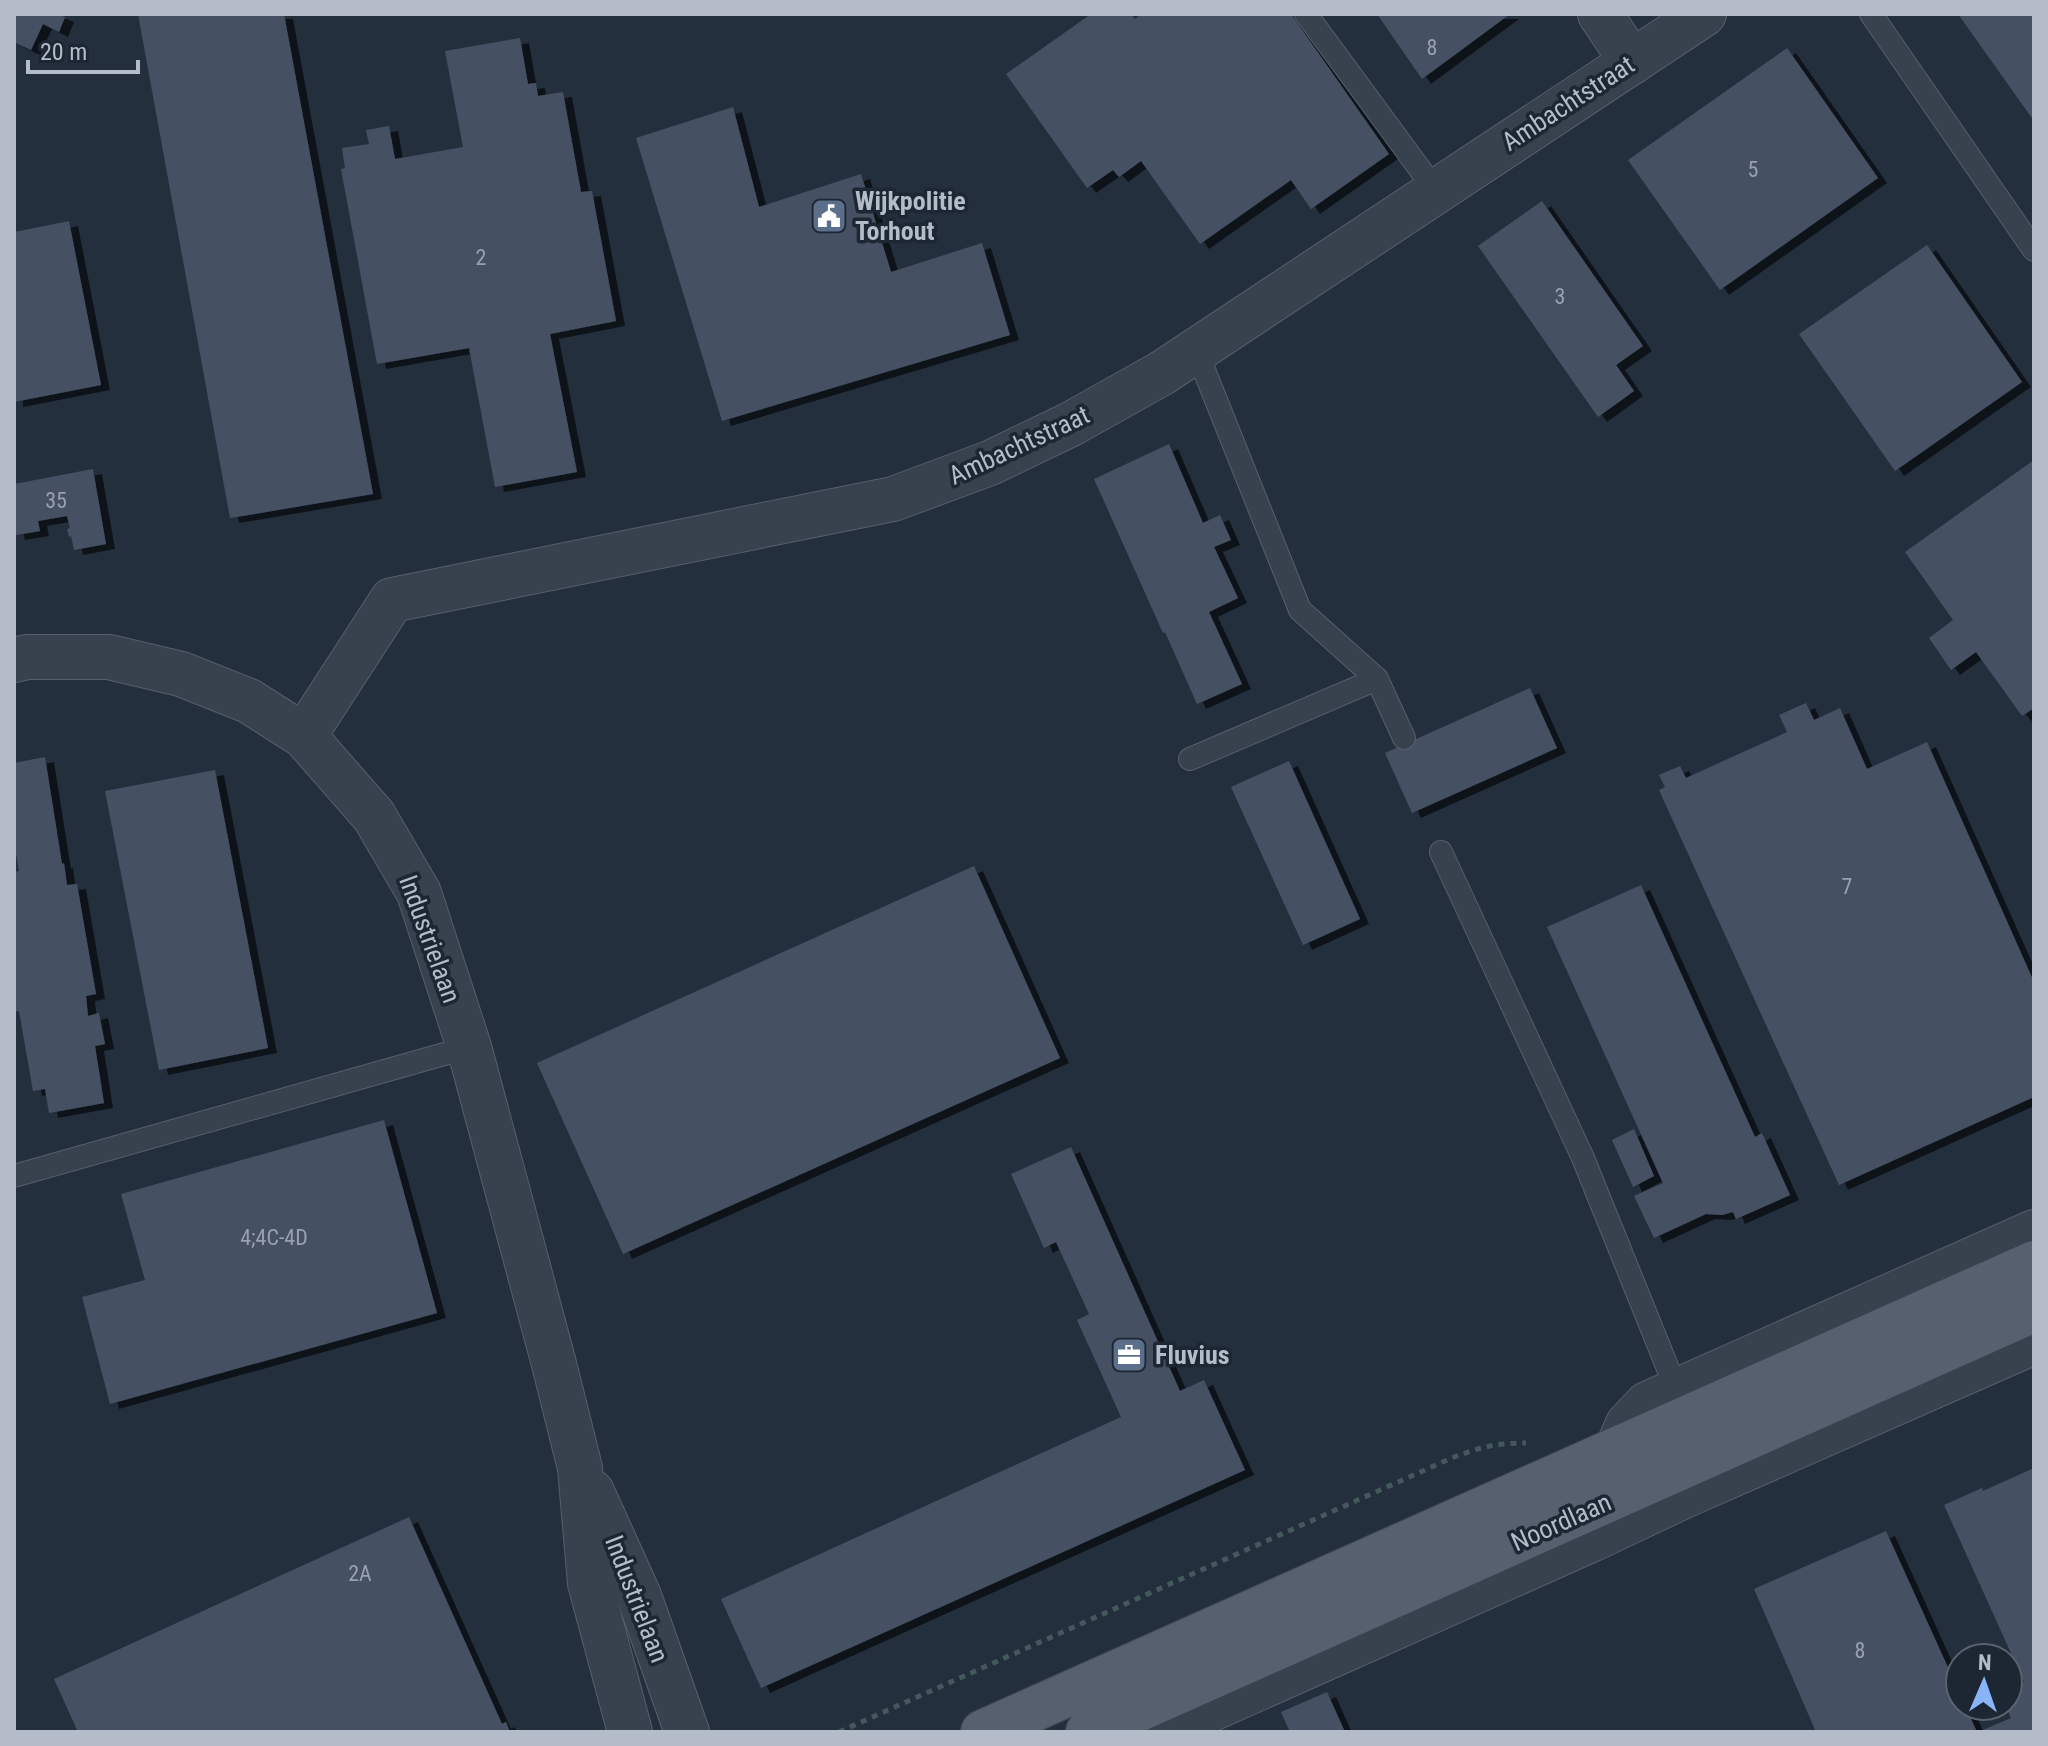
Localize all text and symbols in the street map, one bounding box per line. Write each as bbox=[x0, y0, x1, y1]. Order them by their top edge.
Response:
scale bar bbox=[28, 24, 138, 74]
house number: 8 bbox=[1427, 35, 1437, 60]
text: 20 m bbox=[40, 38, 87, 66]
street label: Ambachtstraat bbox=[1496, 49, 1640, 157]
house number: 5 bbox=[1748, 157, 1758, 182]
place label: Wijkpolitie Torhout bbox=[855, 186, 966, 246]
public building icon: Wijkpolitie Torhout bbox=[810, 197, 848, 235]
house number: 2 bbox=[476, 245, 486, 270]
house number: 3 bbox=[1555, 284, 1565, 309]
street label: Ambachtstraat bbox=[944, 399, 1094, 491]
house number: 35 bbox=[45, 488, 67, 513]
street label: Industrielaan bbox=[393, 871, 467, 1007]
house number: 7 bbox=[1842, 874, 1852, 899]
house number: 4;4C-4D bbox=[240, 1225, 308, 1250]
office icon: Fluvius bbox=[1110, 1336, 1148, 1374]
place label: Fluvius bbox=[1155, 1340, 1230, 1370]
street label: Noordlaan bbox=[1506, 1487, 1616, 1557]
street label: Industrielaan bbox=[599, 1531, 675, 1667]
house number: 2A bbox=[348, 1561, 372, 1586]
house number: 8 bbox=[1855, 1638, 1865, 1663]
north arrow bbox=[1944, 1642, 2024, 1722]
text: N bbox=[1978, 1650, 1992, 1675]

